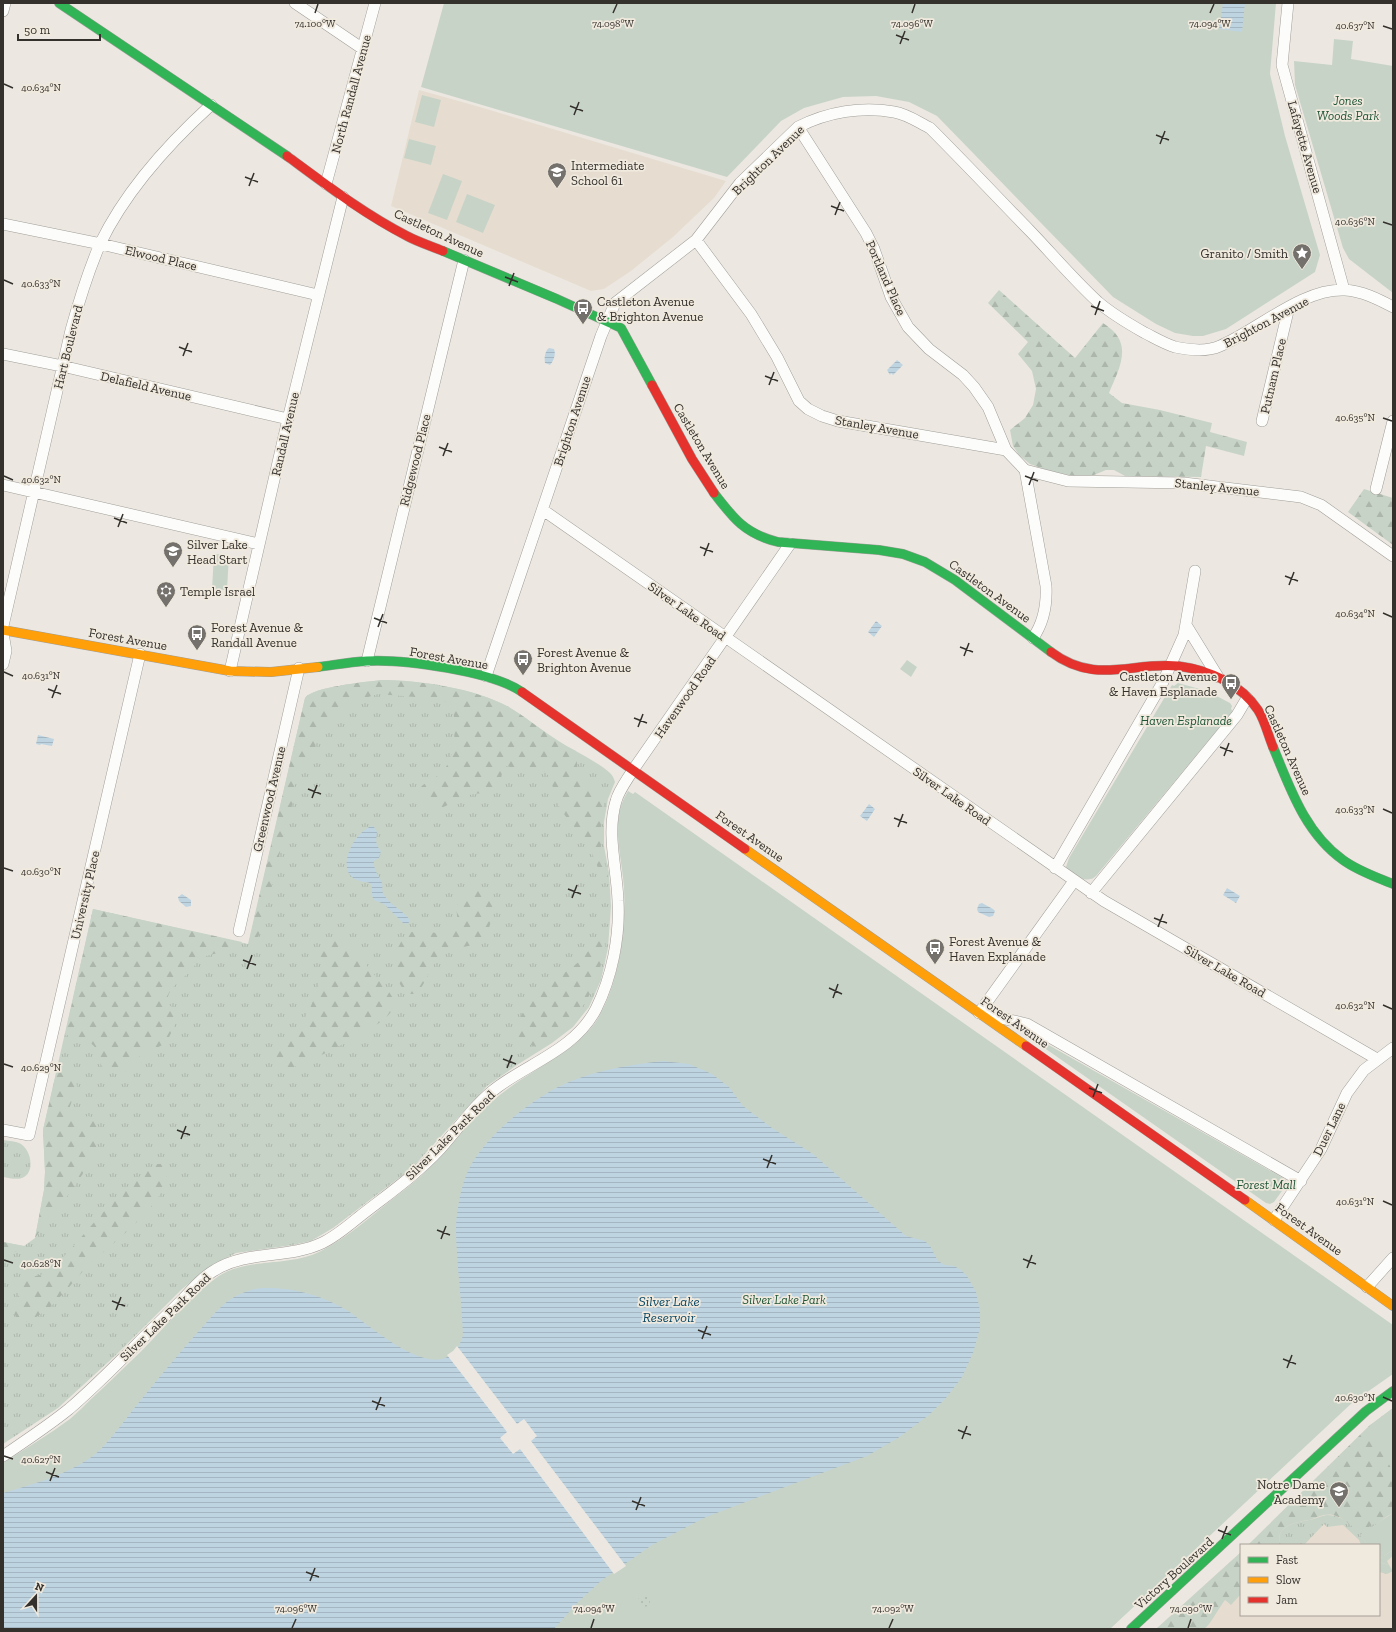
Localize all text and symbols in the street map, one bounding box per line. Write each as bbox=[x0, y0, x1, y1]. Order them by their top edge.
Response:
scale bar bbox=[18, 16, 100, 42]
text: 74.100°W bbox=[295, 18, 336, 30]
text: 74.098°W bbox=[592, 18, 634, 30]
text: 74.096°W bbox=[891, 18, 933, 30]
text: 74.094°W bbox=[1189, 18, 1231, 30]
text: 40.637°N bbox=[1335, 20, 1375, 32]
text: 50 m bbox=[24, 23, 51, 37]
street label: North Randall Avenue bbox=[328, 33, 374, 155]
text: 40.634°N bbox=[21, 82, 61, 94]
park label: Jones Woods Park bbox=[1317, 93, 1379, 123]
street label: Lafayette Avenue bbox=[1285, 99, 1325, 195]
street label: Brighton Avenue bbox=[729, 122, 807, 198]
place label: Intermediate School 61 bbox=[571, 158, 644, 188]
school or university icon: Intermediate School 61 bbox=[546, 161, 568, 189]
street label: Castleton Avenue bbox=[392, 206, 486, 260]
text: 40.636°N bbox=[1335, 216, 1376, 228]
street label: Portland Place bbox=[863, 238, 909, 318]
street label: Elwood Place bbox=[123, 242, 199, 274]
place icon: Granito / Smith bbox=[1291, 242, 1313, 270]
place label: Granito / Smith bbox=[1200, 246, 1289, 261]
text: 40.633°N bbox=[21, 278, 61, 290]
street label: Brighton Avenue bbox=[1221, 293, 1311, 351]
place label: Castleton Avenue & Brighton Avenue bbox=[597, 294, 703, 324]
bus stop icon: Castleton Avenue & Brighton Avenue bbox=[572, 297, 594, 325]
street label: Hart Boulevard bbox=[50, 304, 86, 390]
street label: Putnam Place bbox=[1257, 337, 1289, 415]
street label: Delafield Avenue bbox=[99, 368, 193, 404]
street label: Brighton Avenue bbox=[550, 374, 594, 468]
street label: Randall Avenue bbox=[268, 390, 302, 478]
street label: Castleton Avenue bbox=[670, 400, 734, 492]
street label: Ridgewood Place bbox=[396, 412, 434, 508]
street label: Stanley Avenue bbox=[834, 412, 920, 442]
text: 40.635°N bbox=[1335, 412, 1375, 424]
text: 40.632°N bbox=[21, 474, 61, 486]
street label: Stanley Avenue bbox=[1174, 475, 1260, 499]
place label: Silver Lake Head Start bbox=[187, 537, 248, 567]
school or university icon: Silver Lake Head Start bbox=[162, 540, 184, 568]
street label: Castleton Avenue bbox=[946, 556, 1034, 626]
street label: Silver Lake Road bbox=[645, 579, 729, 643]
synagogue icon: Temple Israel bbox=[155, 580, 177, 608]
place label: Temple Israel bbox=[180, 584, 256, 599]
text: 40.634°N bbox=[1335, 608, 1375, 620]
place label: Forest Avenue & Randall Avenue bbox=[211, 620, 303, 650]
bus stop icon: Forest Avenue & Randall Avenue bbox=[186, 623, 208, 651]
street label: Forest Avenue bbox=[88, 625, 168, 653]
street label: Forest Avenue bbox=[409, 644, 489, 672]
place label: Forest Avenue & Brighton Avenue bbox=[537, 645, 631, 675]
bus stop icon: Forest Avenue & Brighton Avenue bbox=[512, 648, 534, 676]
street label: Havenwood Road bbox=[651, 653, 719, 741]
place label: Castleton Avenue & Haven Esplanade bbox=[1109, 669, 1217, 699]
text: 40.631°N bbox=[22, 670, 61, 682]
bus stop icon: Castleton Avenue & Haven Esplanade bbox=[1220, 672, 1242, 700]
street label: Castleton Avenue bbox=[1261, 702, 1315, 798]
park label: Haven Esplanade bbox=[1140, 713, 1232, 728]
street label: Greenwood Avenue bbox=[250, 745, 288, 853]
street label: Silver Lake Road bbox=[910, 764, 994, 828]
text: 40.633°N bbox=[1335, 804, 1375, 816]
street label: Forest Avenue bbox=[713, 807, 787, 865]
street label: University Place bbox=[67, 849, 103, 941]
text: 40.630°N bbox=[21, 866, 62, 878]
place label: Forest Avenue & Haven Explanade bbox=[949, 934, 1046, 964]
bus stop icon: Forest Avenue & Haven Explanade bbox=[924, 937, 946, 965]
street label: Silver Lake Road bbox=[1182, 942, 1268, 1000]
street label: Forest Avenue bbox=[978, 993, 1052, 1051]
text: 40.632°N bbox=[1335, 1000, 1375, 1012]
text: 40.629°N bbox=[21, 1062, 62, 1074]
street label: Silver Lake Park Road bbox=[402, 1087, 498, 1183]
street label: Duer Lane bbox=[1310, 1100, 1348, 1158]
park label: Forest Mall bbox=[1236, 1177, 1296, 1192]
text: 40.631°N bbox=[1336, 1196, 1375, 1208]
street label: Forest Avenue bbox=[1272, 1200, 1346, 1258]
text: 40.628°N bbox=[21, 1258, 62, 1270]
street label: Silver Lake Park Road bbox=[117, 1270, 213, 1364]
park label: Silver Lake Park bbox=[742, 1292, 826, 1307]
water label: Silver Lake Reservoir bbox=[638, 1293, 700, 1326]
text: 40.630°N bbox=[1335, 1392, 1376, 1404]
text: 40.627°N bbox=[21, 1454, 61, 1466]
place label: Notre Dame Academy bbox=[1257, 1477, 1325, 1507]
school or university icon: Notre Dame Academy bbox=[1328, 1480, 1350, 1508]
street label: Victory Boulevard bbox=[1131, 1534, 1216, 1613]
legend bbox=[1240, 1544, 1380, 1616]
text: Fast bbox=[1276, 1553, 1299, 1567]
text: Slow bbox=[1276, 1573, 1302, 1587]
north arrow bbox=[16, 1576, 56, 1616]
text: N bbox=[33, 1580, 46, 1595]
text: Jam bbox=[1276, 1593, 1298, 1607]
text: 74.096°W bbox=[275, 1603, 317, 1615]
text: 74.094°W bbox=[573, 1603, 615, 1615]
text: 74.092°W bbox=[872, 1603, 914, 1615]
text: 74.090°W bbox=[1170, 1603, 1213, 1615]

